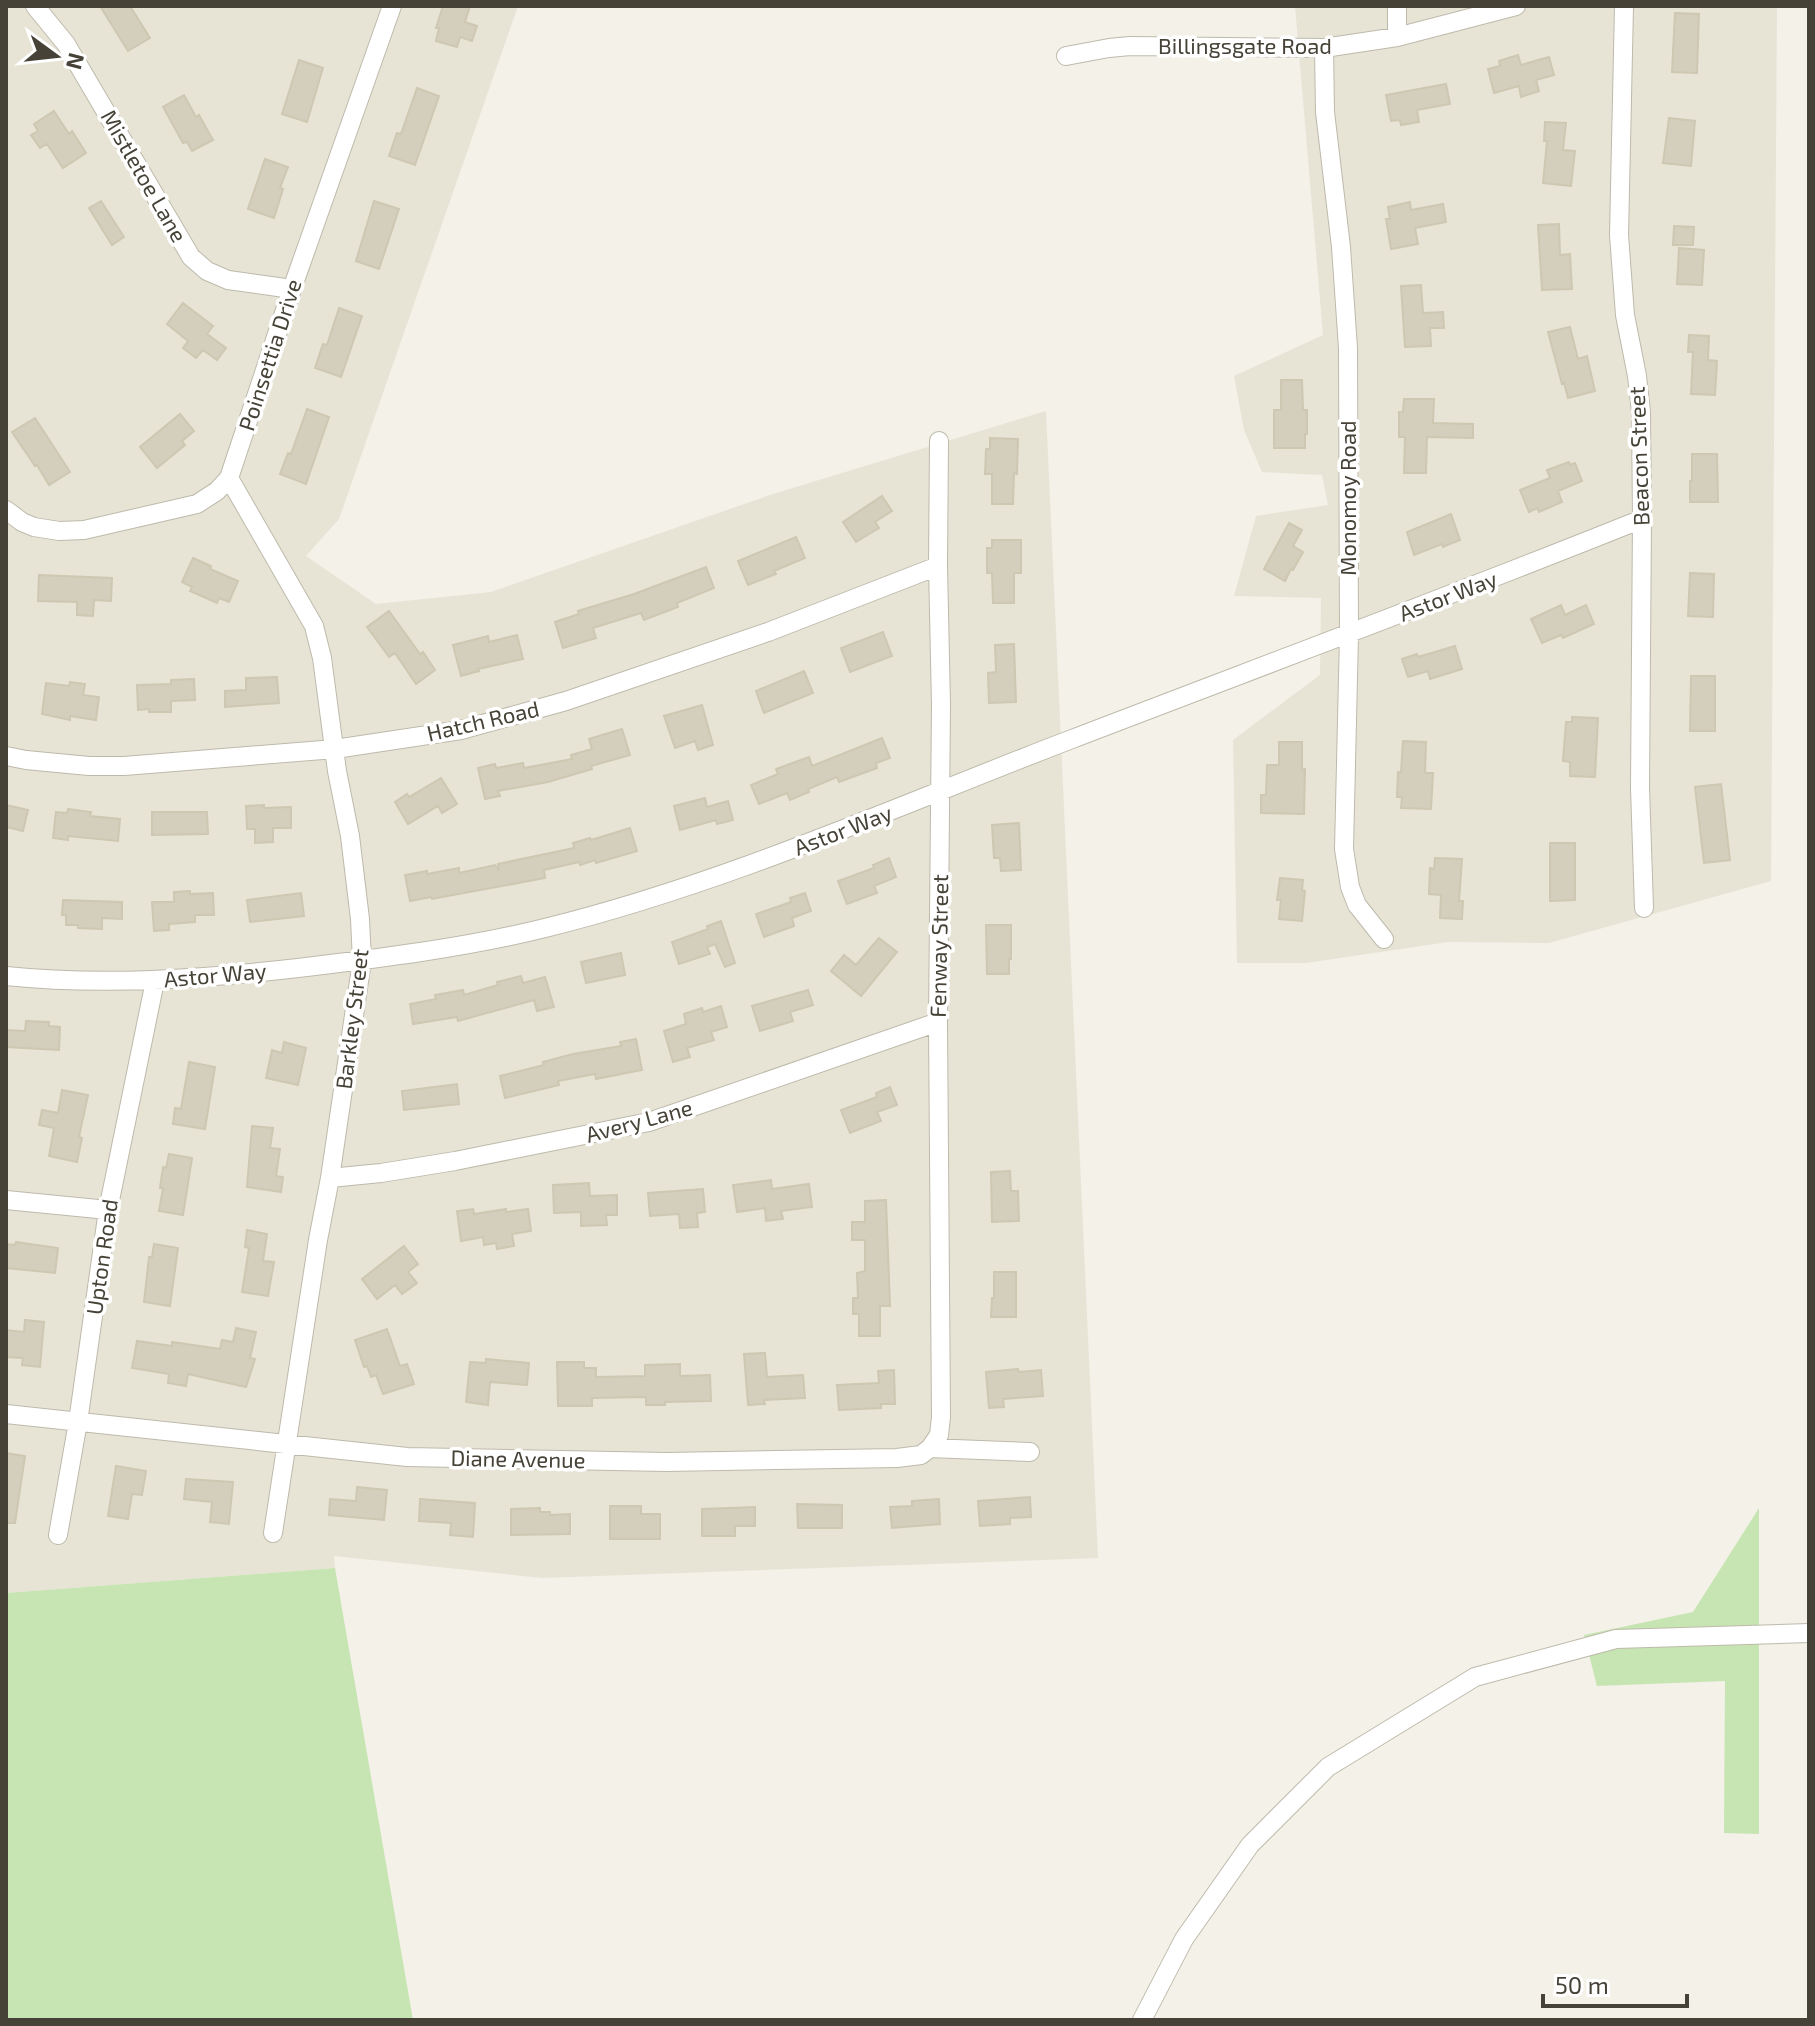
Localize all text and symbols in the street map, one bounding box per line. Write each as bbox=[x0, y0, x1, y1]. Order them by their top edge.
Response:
north arrow bbox=[16, 16, 96, 96]
street label: Billingsgate Road bbox=[1158, 32, 1332, 58]
text: N bbox=[62, 50, 91, 72]
street label: Mistletoe Lane bbox=[97, 105, 193, 246]
street label: Poinsettia Drive bbox=[232, 276, 306, 434]
street label: Beacon Street bbox=[1623, 386, 1653, 526]
street label: Monomoy Road bbox=[1334, 420, 1360, 576]
street label: Astor Way bbox=[1395, 564, 1501, 626]
street label: Hatch Road bbox=[424, 695, 541, 746]
street label: Astor Way bbox=[790, 798, 896, 860]
street label: Fenway Street bbox=[924, 874, 952, 1018]
street label: Barkley Street bbox=[329, 947, 373, 1091]
street label: Astor Way bbox=[162, 957, 268, 991]
street label: Avery Lane bbox=[583, 1093, 695, 1147]
street label: Upton Road bbox=[80, 1197, 122, 1316]
street label: Diane Avenue bbox=[450, 1444, 586, 1472]
scale bar bbox=[1543, 1958, 1687, 2008]
text: 50 m bbox=[1555, 1970, 1609, 1999]

